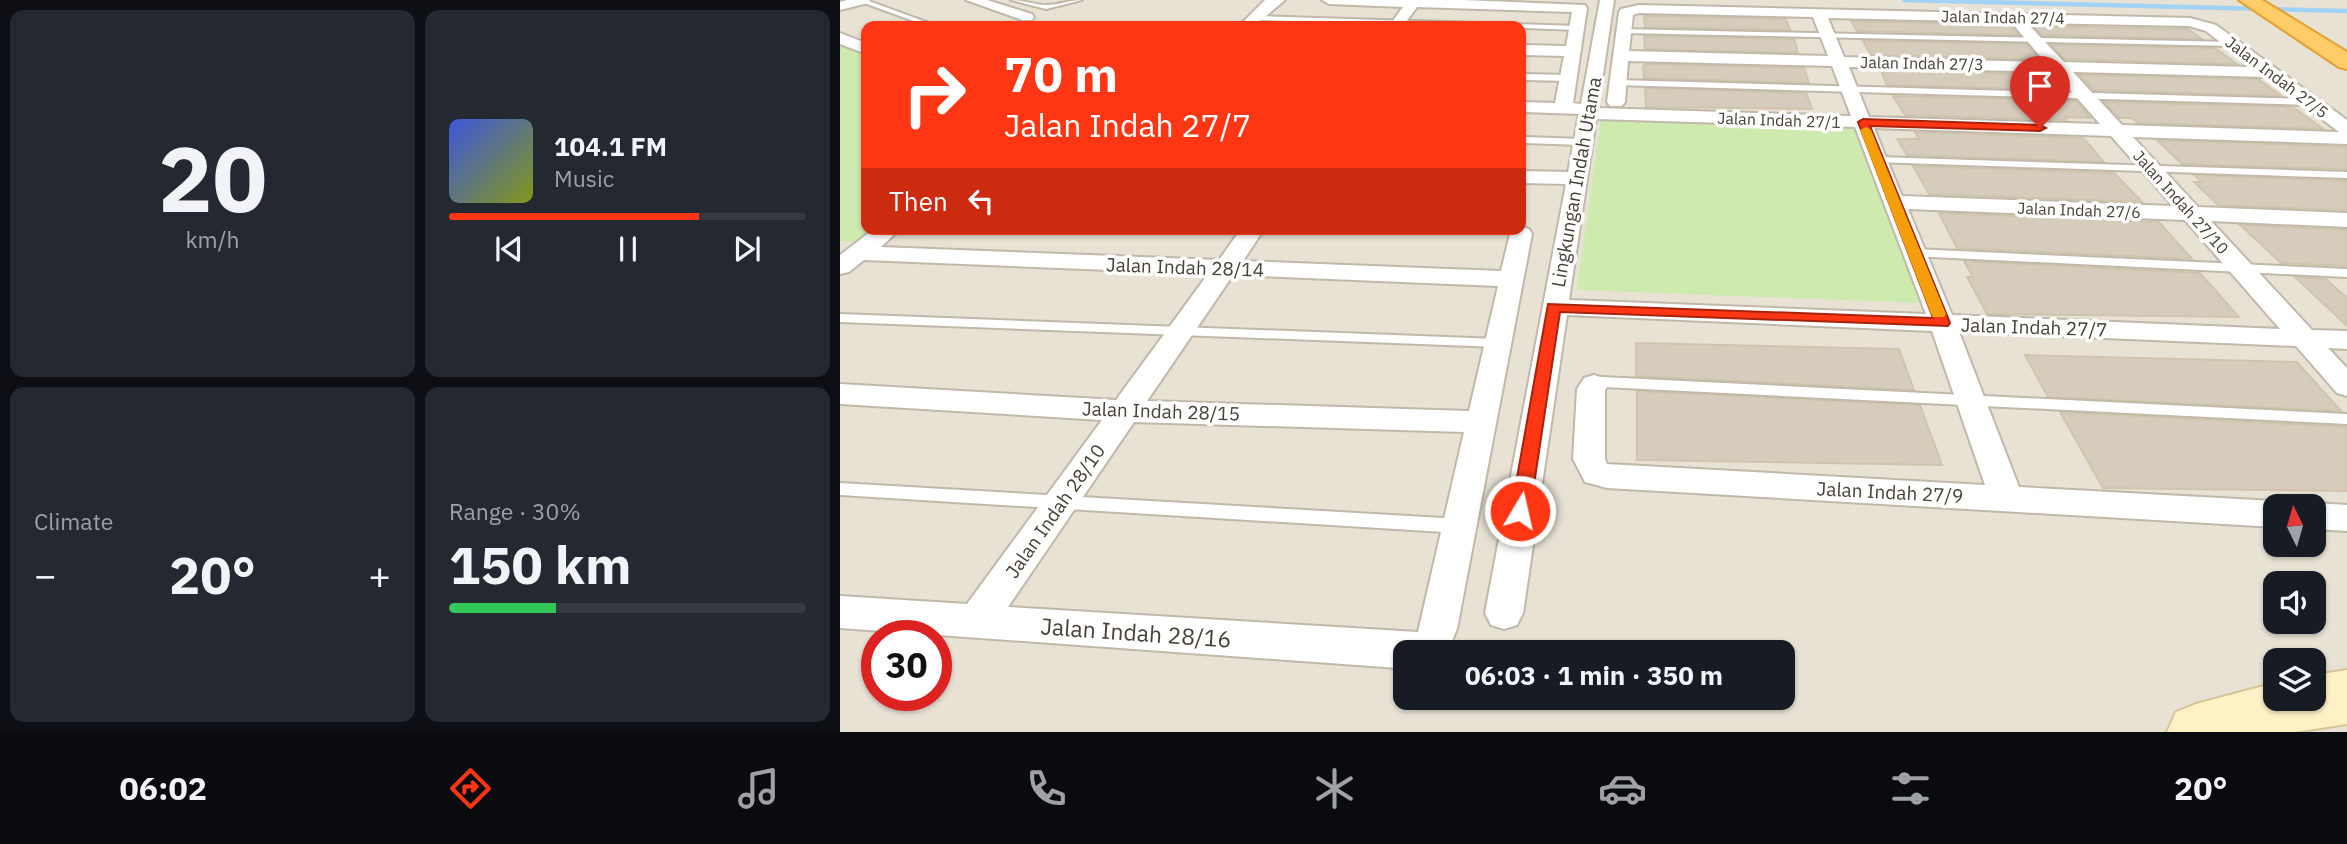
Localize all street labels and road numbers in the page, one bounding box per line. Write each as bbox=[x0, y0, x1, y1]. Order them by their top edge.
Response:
street label: Jalan Indah 27/4 bbox=[1941, 6, 2065, 28]
street label: Jalan Indah 27/5 bbox=[2222, 32, 2332, 122]
street label: Jalan Indah 27/3 bbox=[1860, 52, 1984, 74]
street label: Lingkungan Indah Utama bbox=[1546, 75, 1606, 289]
street label: Jalan Indah 27/1 bbox=[1717, 108, 1841, 132]
street label: Jalan Indah 27/10 bbox=[2129, 146, 2233, 258]
street label: Jalan Indah 27/6 bbox=[2017, 198, 2141, 222]
street label: Jalan Indah 28/14 bbox=[1106, 252, 1264, 282]
street label: Jalan Indah 27/7 bbox=[1960, 312, 2108, 342]
street label: Jalan Indah 28/15 bbox=[1082, 396, 1240, 426]
street label: Jalan Indah 28/10 bbox=[1000, 439, 1110, 583]
street label: Jalan Indah 27/9 bbox=[1816, 476, 1964, 508]
street label: Jalan Indah 28/16 bbox=[1039, 610, 1233, 654]

